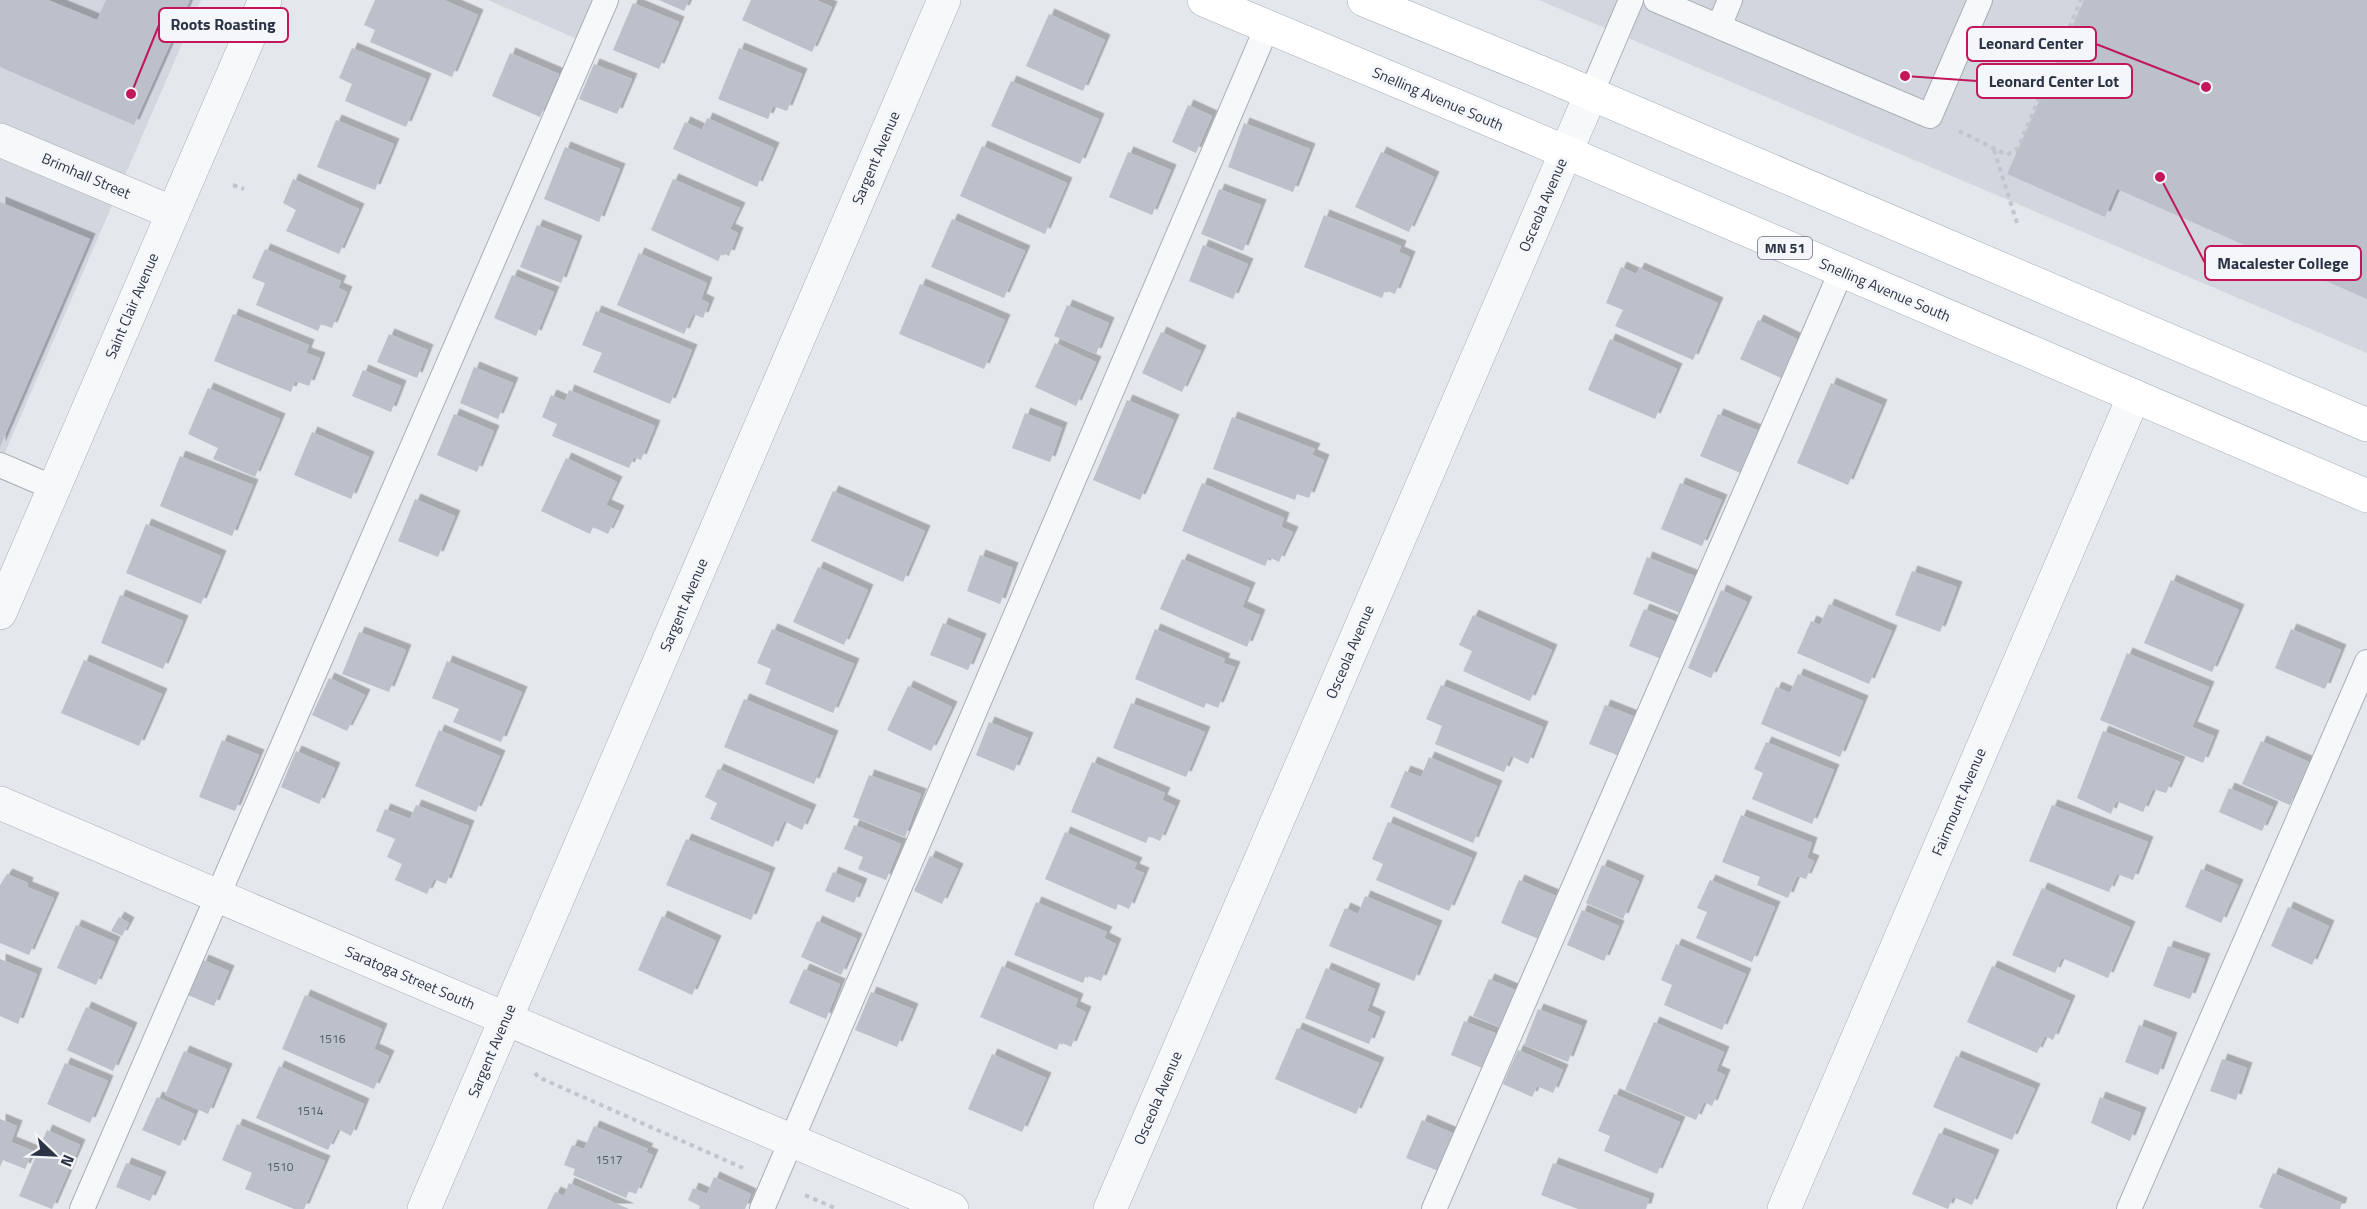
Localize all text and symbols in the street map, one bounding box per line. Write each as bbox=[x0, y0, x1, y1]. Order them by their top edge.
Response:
callout: Roots Roasting bbox=[159, 8, 288, 42]
text: Roots Roasting bbox=[170, 12, 276, 36]
callout: Leonard Center bbox=[1967, 27, 2096, 61]
text: Leonard Center bbox=[1978, 31, 2084, 55]
street label: Snelling Avenue South bbox=[1369, 60, 1507, 137]
callout: Leonard Center Lot bbox=[1977, 64, 2132, 98]
text: Leonard Center Lot bbox=[1989, 69, 2119, 93]
street label: Sargent Avenue bbox=[846, 108, 906, 208]
street label: Brimhall Street bbox=[38, 146, 135, 205]
street label: Osceola Avenue bbox=[1512, 154, 1573, 255]
road number: MN 51 bbox=[1758, 237, 1812, 259]
callout: Macalester College bbox=[2205, 246, 2361, 280]
street label: Saint Clair Avenue bbox=[99, 249, 164, 362]
street label: Snelling Avenue South bbox=[1816, 251, 1954, 328]
text: Macalester College bbox=[2217, 251, 2349, 275]
street label: Sargent Avenue bbox=[654, 555, 714, 655]
street label: Osceola Avenue bbox=[1319, 601, 1380, 702]
street label: Fairmount Avenue bbox=[1925, 744, 1992, 859]
street label: Saratoga Street South bbox=[342, 940, 479, 1015]
street label: Sargent Avenue bbox=[462, 1001, 522, 1101]
house number: 1516 bbox=[319, 1029, 346, 1048]
street label: Osceola Avenue bbox=[1127, 1047, 1188, 1148]
house number: 1514 bbox=[297, 1101, 324, 1120]
north arrow bbox=[24, 1125, 84, 1185]
house number: 1517 bbox=[596, 1150, 622, 1169]
text: N bbox=[55, 1151, 81, 1171]
house number: 1510 bbox=[267, 1157, 294, 1176]

